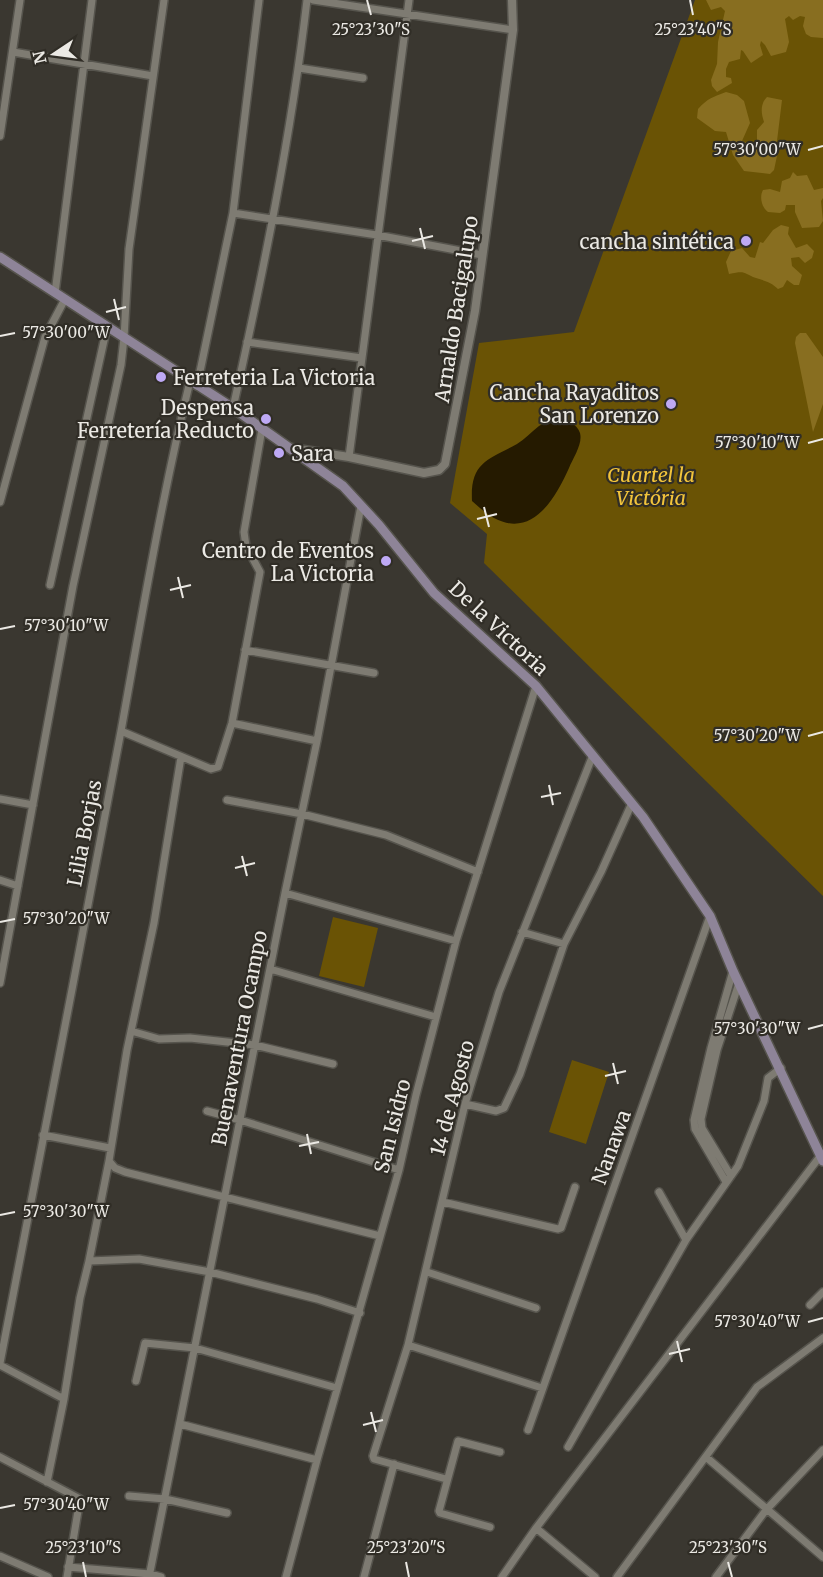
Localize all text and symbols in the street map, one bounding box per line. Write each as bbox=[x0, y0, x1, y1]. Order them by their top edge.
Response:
text: 25°23'30"S bbox=[332, 20, 410, 39]
text: 25°23'40"S bbox=[654, 20, 732, 39]
north arrow bbox=[24, 24, 84, 84]
text: N bbox=[28, 49, 51, 66]
text: 57°30'00"W bbox=[713, 140, 802, 159]
street label: Arnaldo Bacigalupo bbox=[429, 214, 483, 405]
place label: cancha sintética bbox=[579, 229, 734, 254]
marker: cancha sintética bbox=[739, 234, 753, 248]
text: 57°30'00"W bbox=[22, 323, 111, 342]
place label: Ferreteria La Victoria bbox=[173, 365, 375, 390]
marker: Ferreteria La Victoria bbox=[154, 370, 168, 384]
place label: Cancha Rayaditos San Lorenzo bbox=[490, 380, 659, 428]
place label: Despensa Ferretería Reducto bbox=[77, 395, 254, 443]
marker: Cancha Rayaditos San Lorenzo bbox=[664, 397, 678, 411]
marker: Despensa Ferretería Reducto bbox=[259, 412, 273, 426]
text: 57°30'10"W bbox=[715, 433, 800, 452]
place label: Sara bbox=[291, 441, 334, 466]
marker: Sara bbox=[272, 446, 286, 460]
park label: Cuartel la Victória bbox=[607, 462, 695, 510]
place label: Centro de Eventos La Victoria bbox=[202, 538, 374, 586]
marker: Centro de Eventos La Victoria bbox=[379, 554, 393, 568]
street label: De la Victoria bbox=[444, 575, 554, 681]
text: 57°30'10"W bbox=[24, 616, 109, 635]
text: 57°30'20"W bbox=[714, 726, 801, 745]
street label: Lilia Borjas bbox=[61, 778, 107, 888]
text: 57°30'20"W bbox=[23, 909, 110, 928]
street label: Buenaventura Ocampo bbox=[206, 928, 272, 1148]
text: 57°30'30"W bbox=[714, 1019, 801, 1038]
street label: 14 de Agosto bbox=[425, 1037, 480, 1159]
street label: San Isidro bbox=[368, 1076, 416, 1176]
street label: Nanawa bbox=[586, 1106, 636, 1188]
text: 57°30'30"W bbox=[23, 1202, 110, 1221]
text: 57°30'40"W bbox=[714, 1312, 801, 1331]
text: 57°30'40"W bbox=[23, 1495, 110, 1514]
text: 25°23'10"S bbox=[45, 1538, 121, 1557]
text: 25°23'20"S bbox=[367, 1538, 445, 1557]
text: 25°23'30"S bbox=[689, 1538, 767, 1557]

